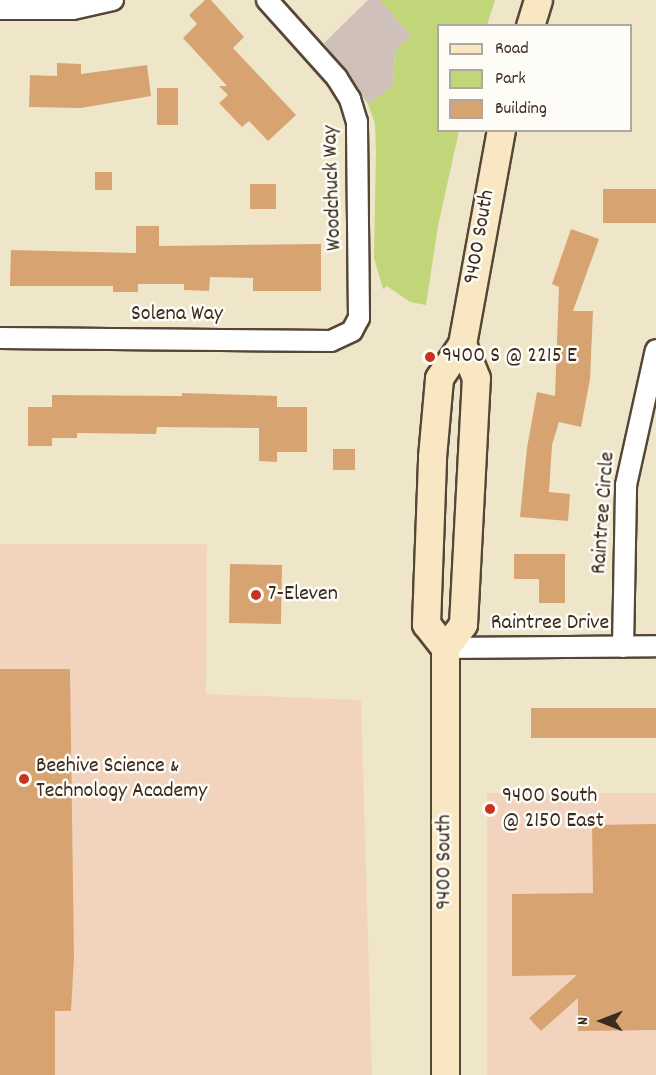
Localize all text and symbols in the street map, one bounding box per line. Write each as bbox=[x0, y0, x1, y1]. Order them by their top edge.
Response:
legend bbox=[437, 24, 632, 132]
text: Road bbox=[495, 37, 529, 62]
text: Park bbox=[495, 67, 526, 92]
text: Building bbox=[495, 97, 547, 122]
street label: Woodchuck Way bbox=[318, 125, 348, 251]
street label: 9400 South bbox=[459, 188, 501, 286]
street label: Solena Way bbox=[131, 302, 223, 328]
place label: 9400 S @ 2215 E bbox=[442, 344, 577, 370]
marker: 9400 S @ 2215 E bbox=[423, 350, 437, 364]
street label: Raintree Circle bbox=[587, 451, 621, 575]
place label: 7-Eleven bbox=[268, 582, 338, 608]
marker: 7-Eleven bbox=[249, 588, 263, 602]
street label: Raintree Drive bbox=[491, 611, 609, 637]
place label: Beehive Science & Technology Academy bbox=[36, 753, 207, 804]
marker: Beehive Science & Technology Academy bbox=[17, 772, 31, 786]
place label: 9400 South @ 2150 East bbox=[502, 783, 604, 834]
marker: 9400 South @ 2150 East bbox=[483, 802, 497, 816]
street label: 9400 South bbox=[432, 814, 458, 910]
north arrow bbox=[572, 991, 632, 1051]
text: N bbox=[572, 1017, 595, 1025]

